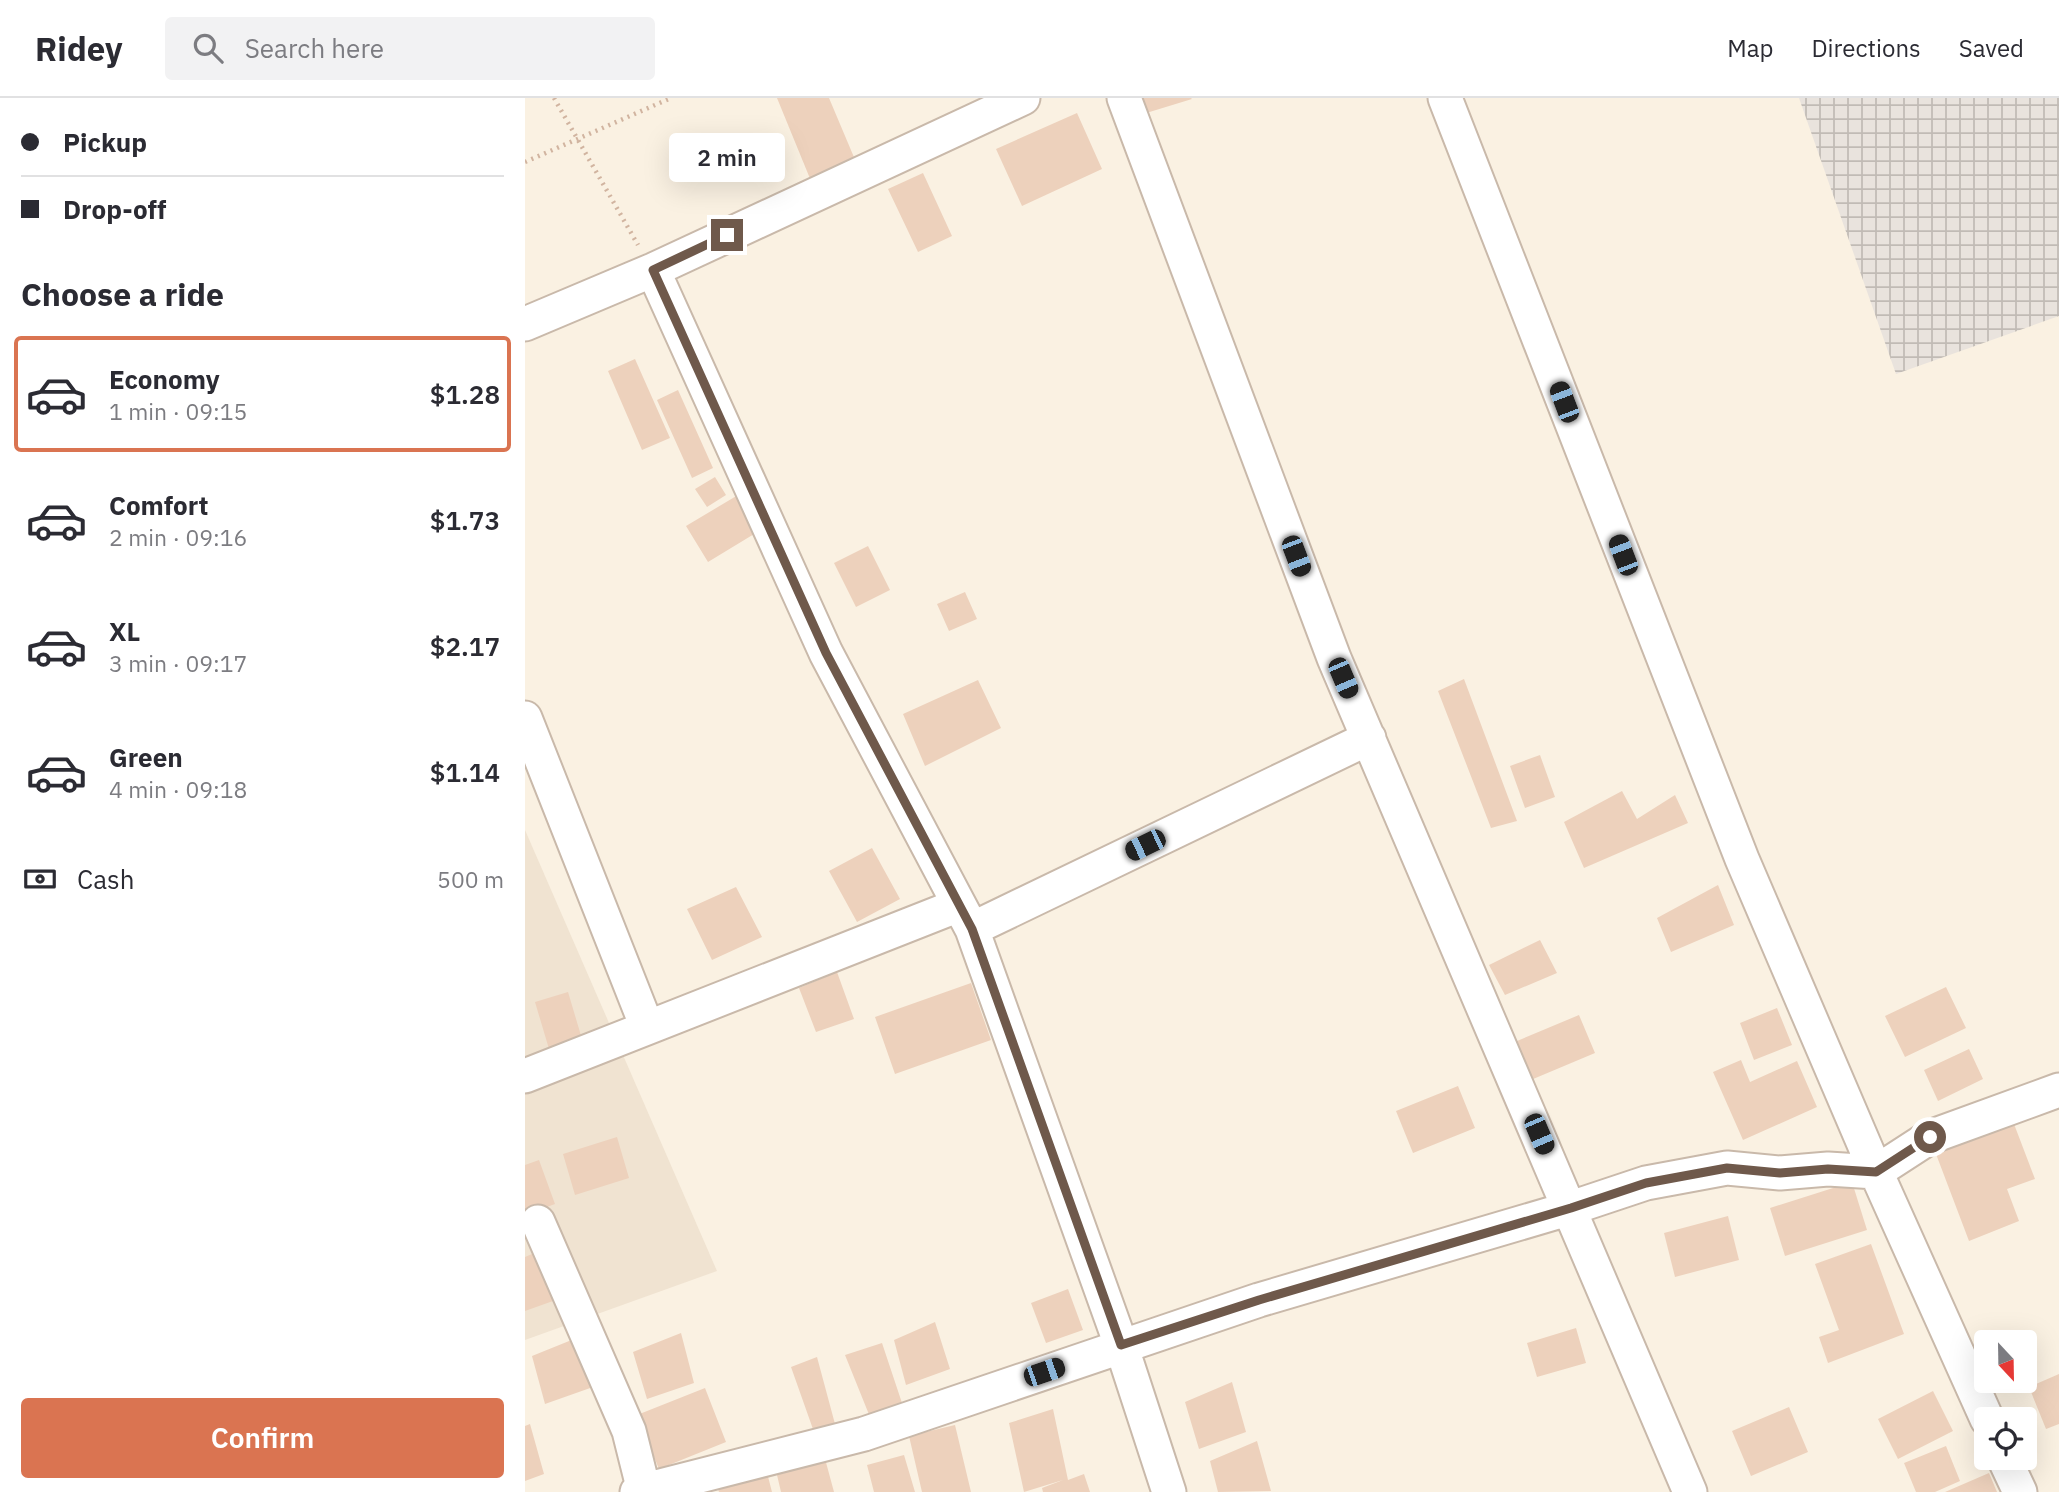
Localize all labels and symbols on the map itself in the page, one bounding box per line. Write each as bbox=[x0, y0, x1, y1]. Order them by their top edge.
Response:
callout: 2 min bbox=[669, 134, 785, 183]
route end bbox=[711, 219, 743, 251]
car bbox=[1547, 379, 1582, 425]
car bbox=[1606, 532, 1641, 578]
car bbox=[1279, 533, 1314, 579]
car bbox=[1326, 655, 1361, 701]
car bbox=[1122, 826, 1169, 864]
car bbox=[1522, 1111, 1557, 1157]
route start bbox=[1914, 1121, 1946, 1153]
north arrow bbox=[1974, 1330, 2037, 1393]
car bbox=[1021, 1355, 1068, 1389]

